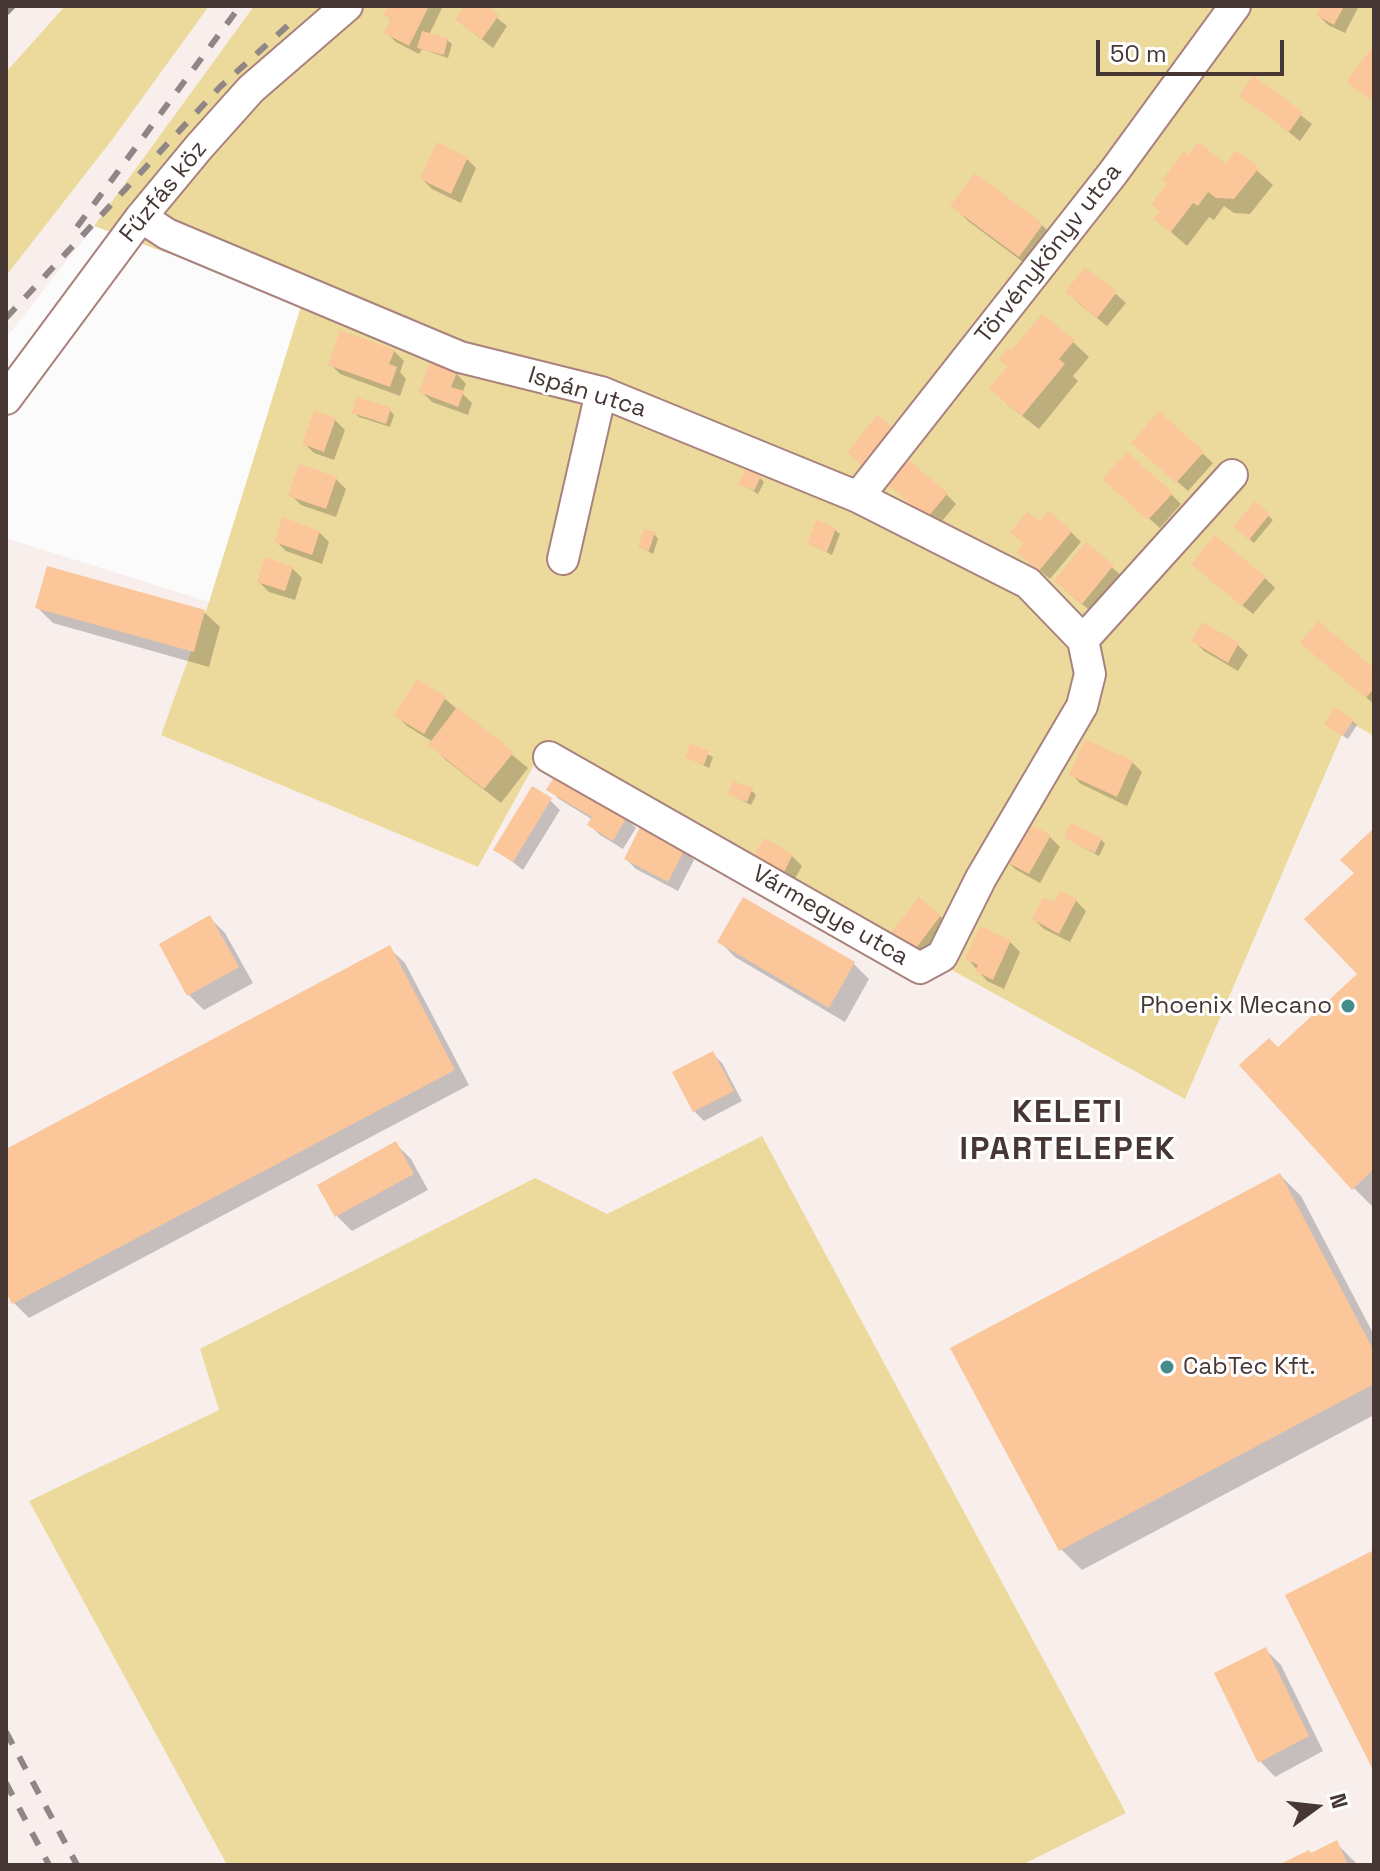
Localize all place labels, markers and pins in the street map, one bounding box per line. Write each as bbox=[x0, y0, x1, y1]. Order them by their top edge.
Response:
place label: Phoenix Mecano bbox=[1140, 992, 1332, 1020]
marker: Phoenix Mecano bbox=[1339, 997, 1357, 1015]
place label: CabTec Kft. bbox=[1183, 1353, 1315, 1381]
marker: CabTec Kft. bbox=[1158, 1358, 1176, 1376]

